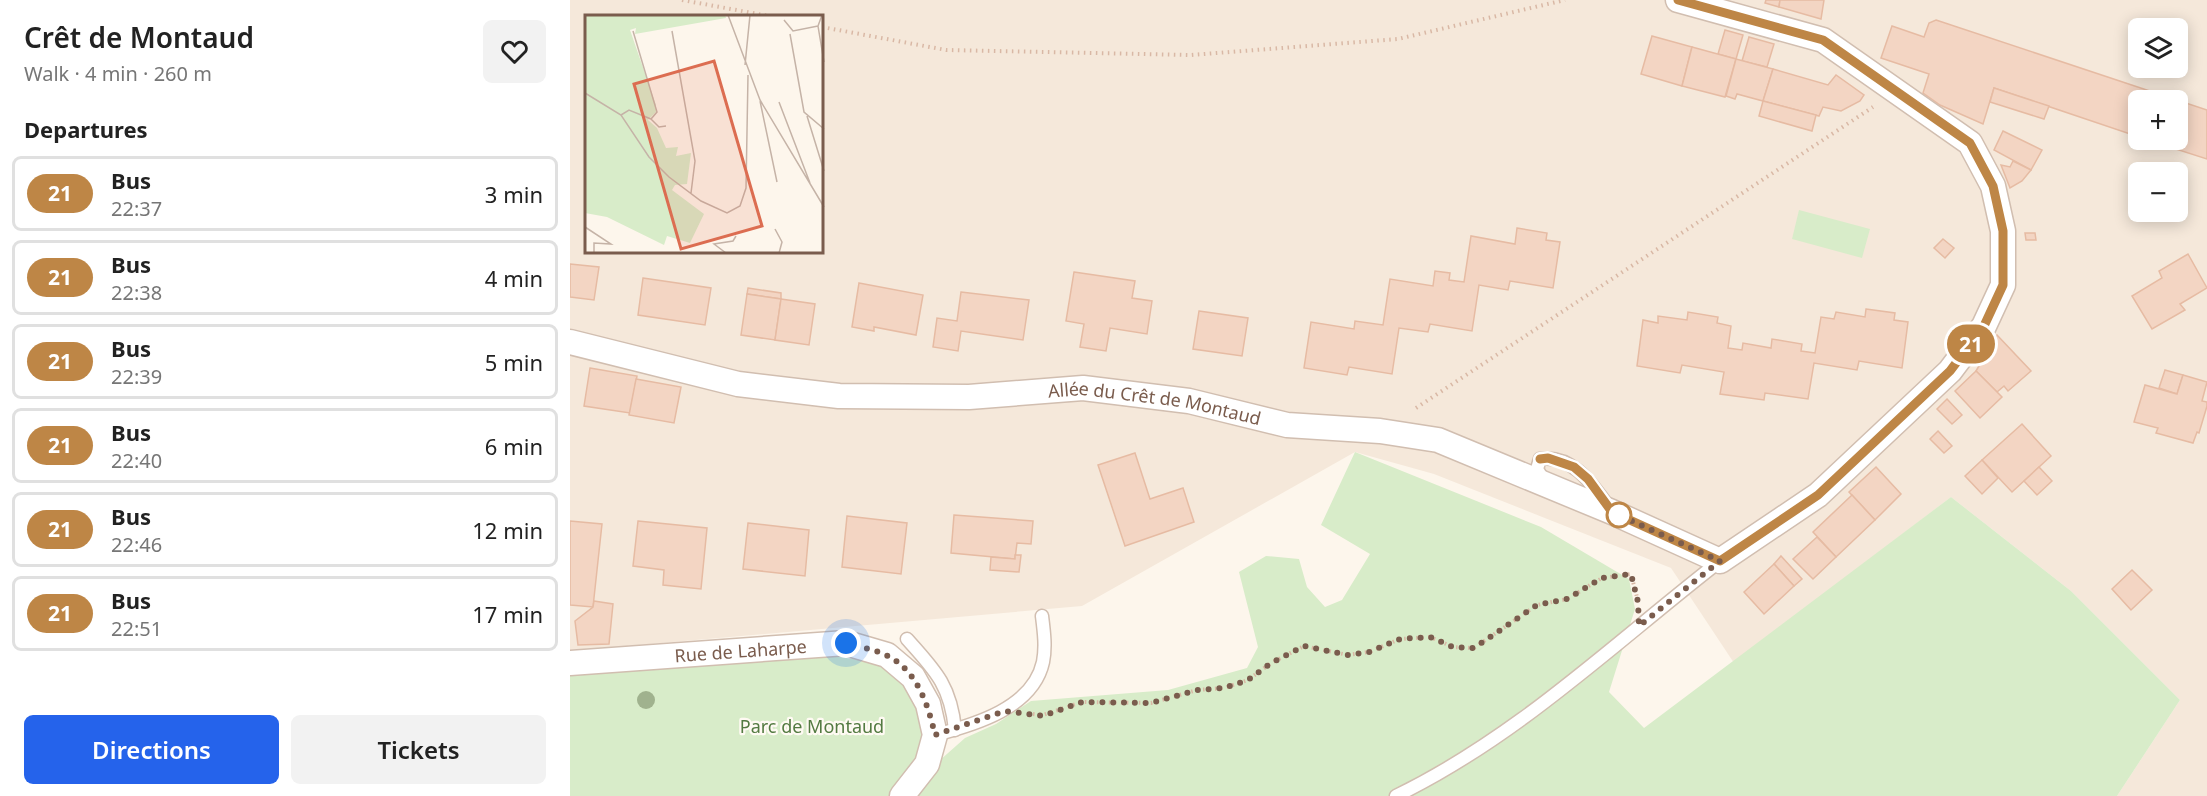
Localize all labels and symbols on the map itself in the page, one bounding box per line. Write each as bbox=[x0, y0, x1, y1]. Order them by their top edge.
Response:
inset map bbox=[585, 15, 824, 254]
line badge: 21 bbox=[1944, 324, 1998, 364]
street label: Allée du Crêt de Montaud bbox=[1047, 376, 1264, 430]
unlabelled marker bbox=[1606, 502, 1632, 528]
your location bbox=[831, 628, 861, 658]
street label: Rue de Laharpe bbox=[674, 634, 808, 667]
park label: Parc de Montaud bbox=[740, 714, 884, 738]

